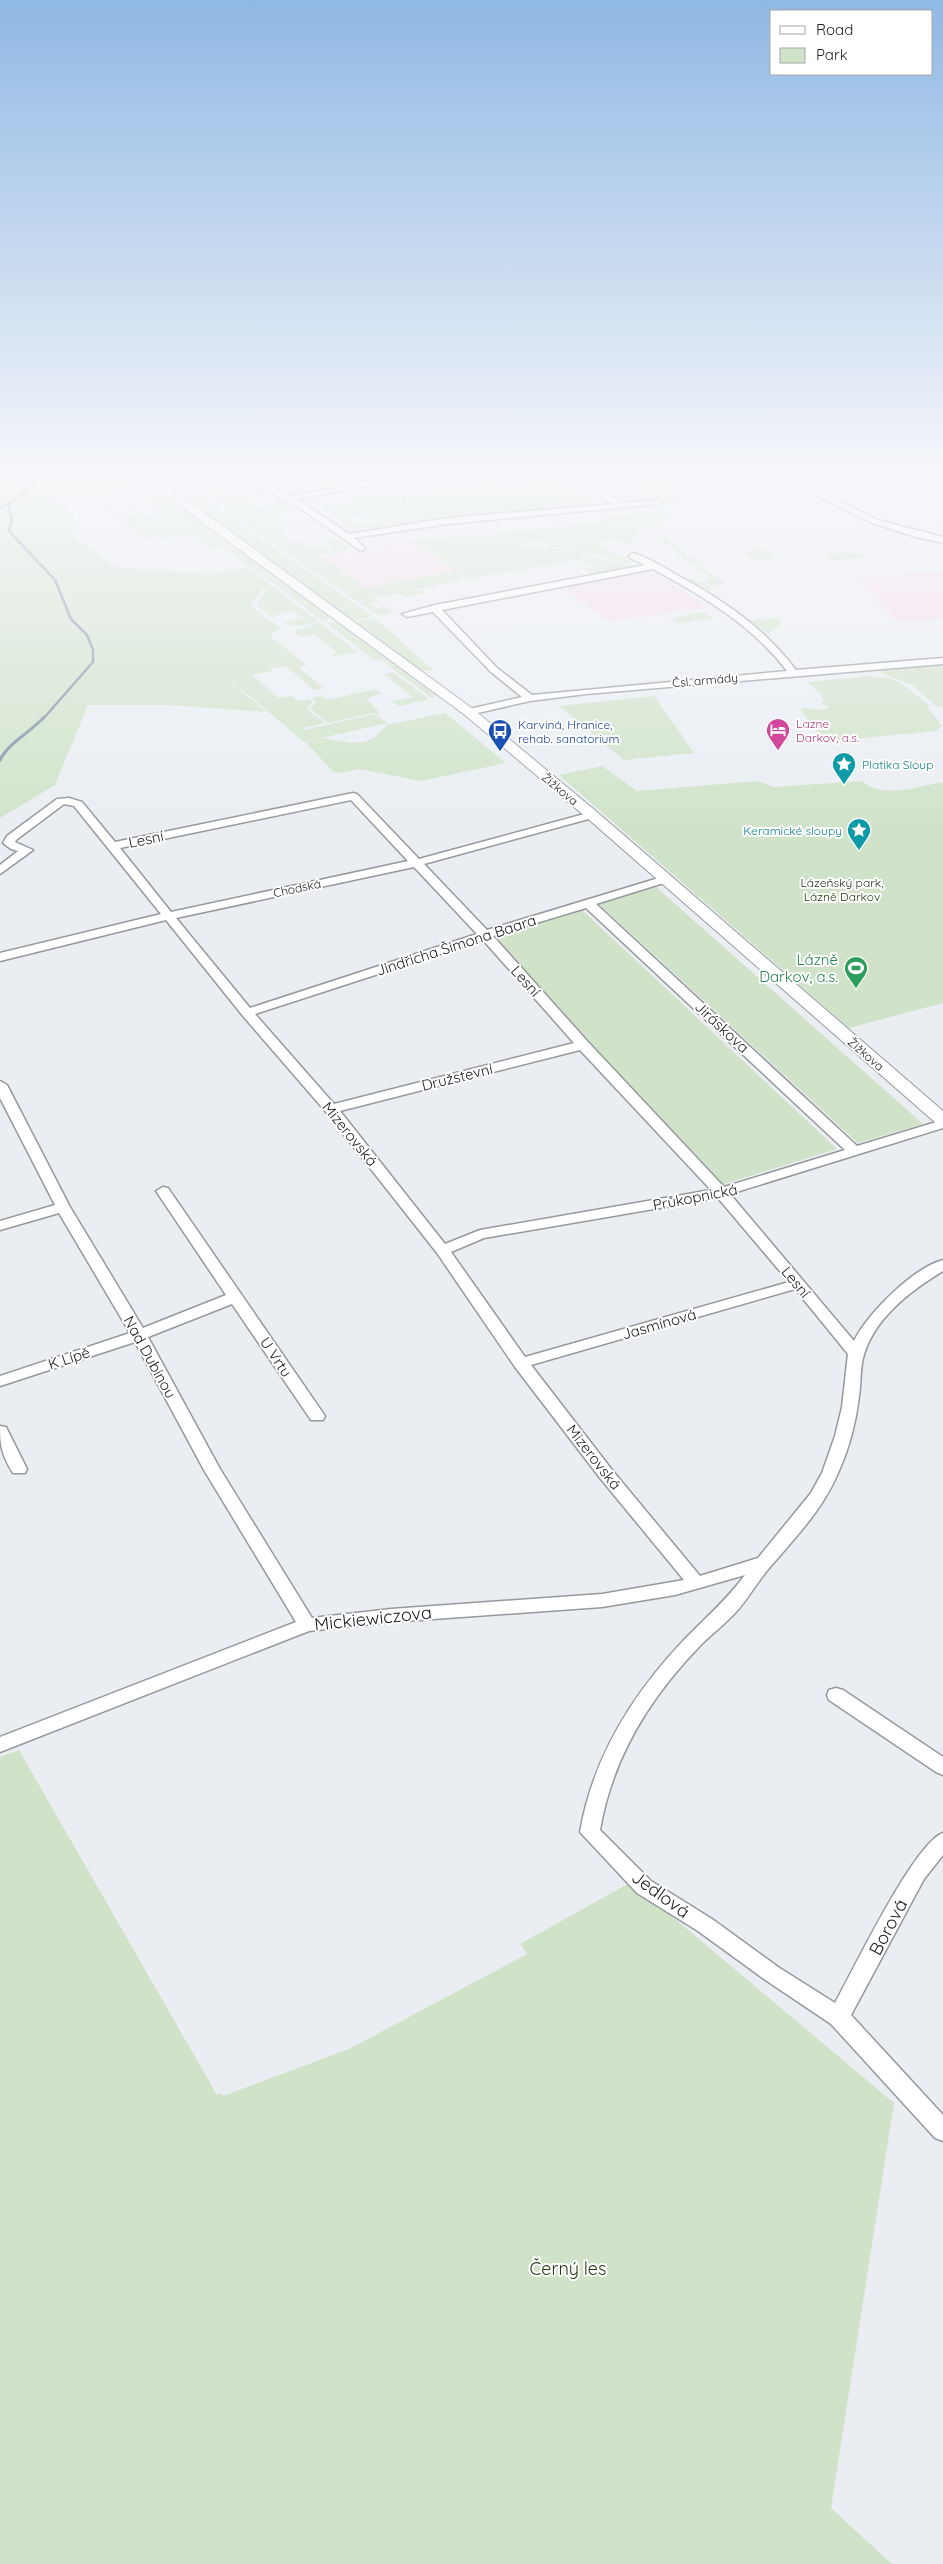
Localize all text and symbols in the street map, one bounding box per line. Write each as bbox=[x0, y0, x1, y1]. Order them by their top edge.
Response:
legend bbox=[770, 10, 933, 75]
text: Road bbox=[816, 20, 853, 39]
text: Park bbox=[816, 45, 848, 64]
street label: Čsl. armády bbox=[672, 670, 738, 690]
place label: Lazne Darkov, a.s. bbox=[796, 716, 859, 745]
place label: Karviná, Hranice, rehab. sanatorium bbox=[518, 717, 619, 746]
hotel icon: Lazne Darkov, a.s. bbox=[765, 717, 791, 751]
bus stop icon: Karviná, Hranice, rehab. sanatorium bbox=[487, 718, 513, 752]
place icon: Platika Sloup bbox=[831, 751, 857, 785]
place label: Platika Sloup bbox=[862, 757, 933, 772]
street label: Žižkova bbox=[539, 769, 581, 809]
place icon: Keramické sloupy bbox=[846, 817, 872, 851]
place label: Keramické sloupy bbox=[743, 823, 842, 838]
street label: Lesní bbox=[127, 826, 166, 852]
park label: Lázeňský park, Lázně Darkov bbox=[800, 875, 884, 904]
street label: Chodská bbox=[272, 876, 322, 900]
street label: Jindřicha Šimona Baara bbox=[374, 910, 538, 980]
place label: Lázně Darkov, a.s. bbox=[759, 950, 838, 986]
sports icon: Lázně Darkov, a.s. bbox=[843, 955, 869, 989]
street label: Lesní bbox=[507, 961, 545, 1001]
street label: Jiráskova bbox=[691, 997, 753, 1057]
street label: Žižkova bbox=[845, 1034, 887, 1074]
street label: Družstevní bbox=[420, 1059, 495, 1095]
street label: Mizerovská bbox=[318, 1098, 382, 1170]
street label: Průkopnická bbox=[651, 1179, 739, 1215]
street label: Lesní bbox=[777, 1262, 815, 1302]
street label: Jasmínová bbox=[620, 1304, 698, 1344]
street label: Nad Dubinou bbox=[120, 1313, 180, 1401]
street label: U Vrtu bbox=[256, 1333, 296, 1381]
street label: K Lípě bbox=[46, 1342, 92, 1374]
street label: Mizerovská bbox=[563, 1421, 625, 1493]
street label: Mickiewiczova bbox=[313, 1600, 433, 1636]
street label: Jedlová bbox=[627, 1865, 695, 1923]
street label: Borová bbox=[864, 1895, 912, 1959]
park label: Černý les bbox=[530, 2257, 606, 2280]

